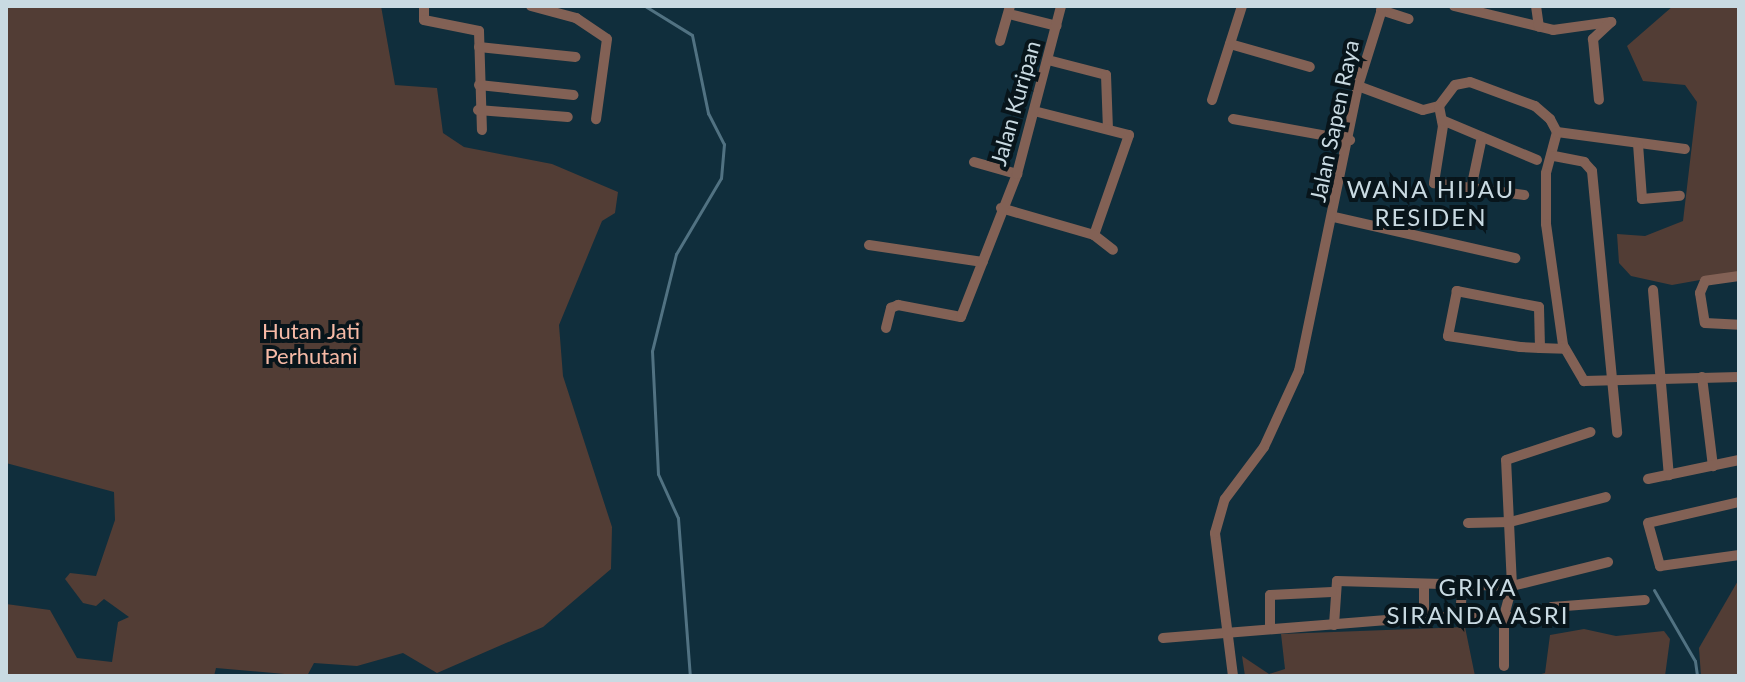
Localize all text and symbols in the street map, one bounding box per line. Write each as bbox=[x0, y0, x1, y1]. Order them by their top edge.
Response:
street label: Jalan Kuripan bbox=[985, 37, 1045, 169]
street label: Jalan Sapen Raya bbox=[1304, 38, 1364, 204]
district label: WANA HIJAU RESIDEN bbox=[1346, 175, 1516, 231]
park label: Hutan Jati Perhutani bbox=[262, 317, 360, 368]
district label: GRIYA SIRANDA ASRI bbox=[1386, 573, 1570, 629]

